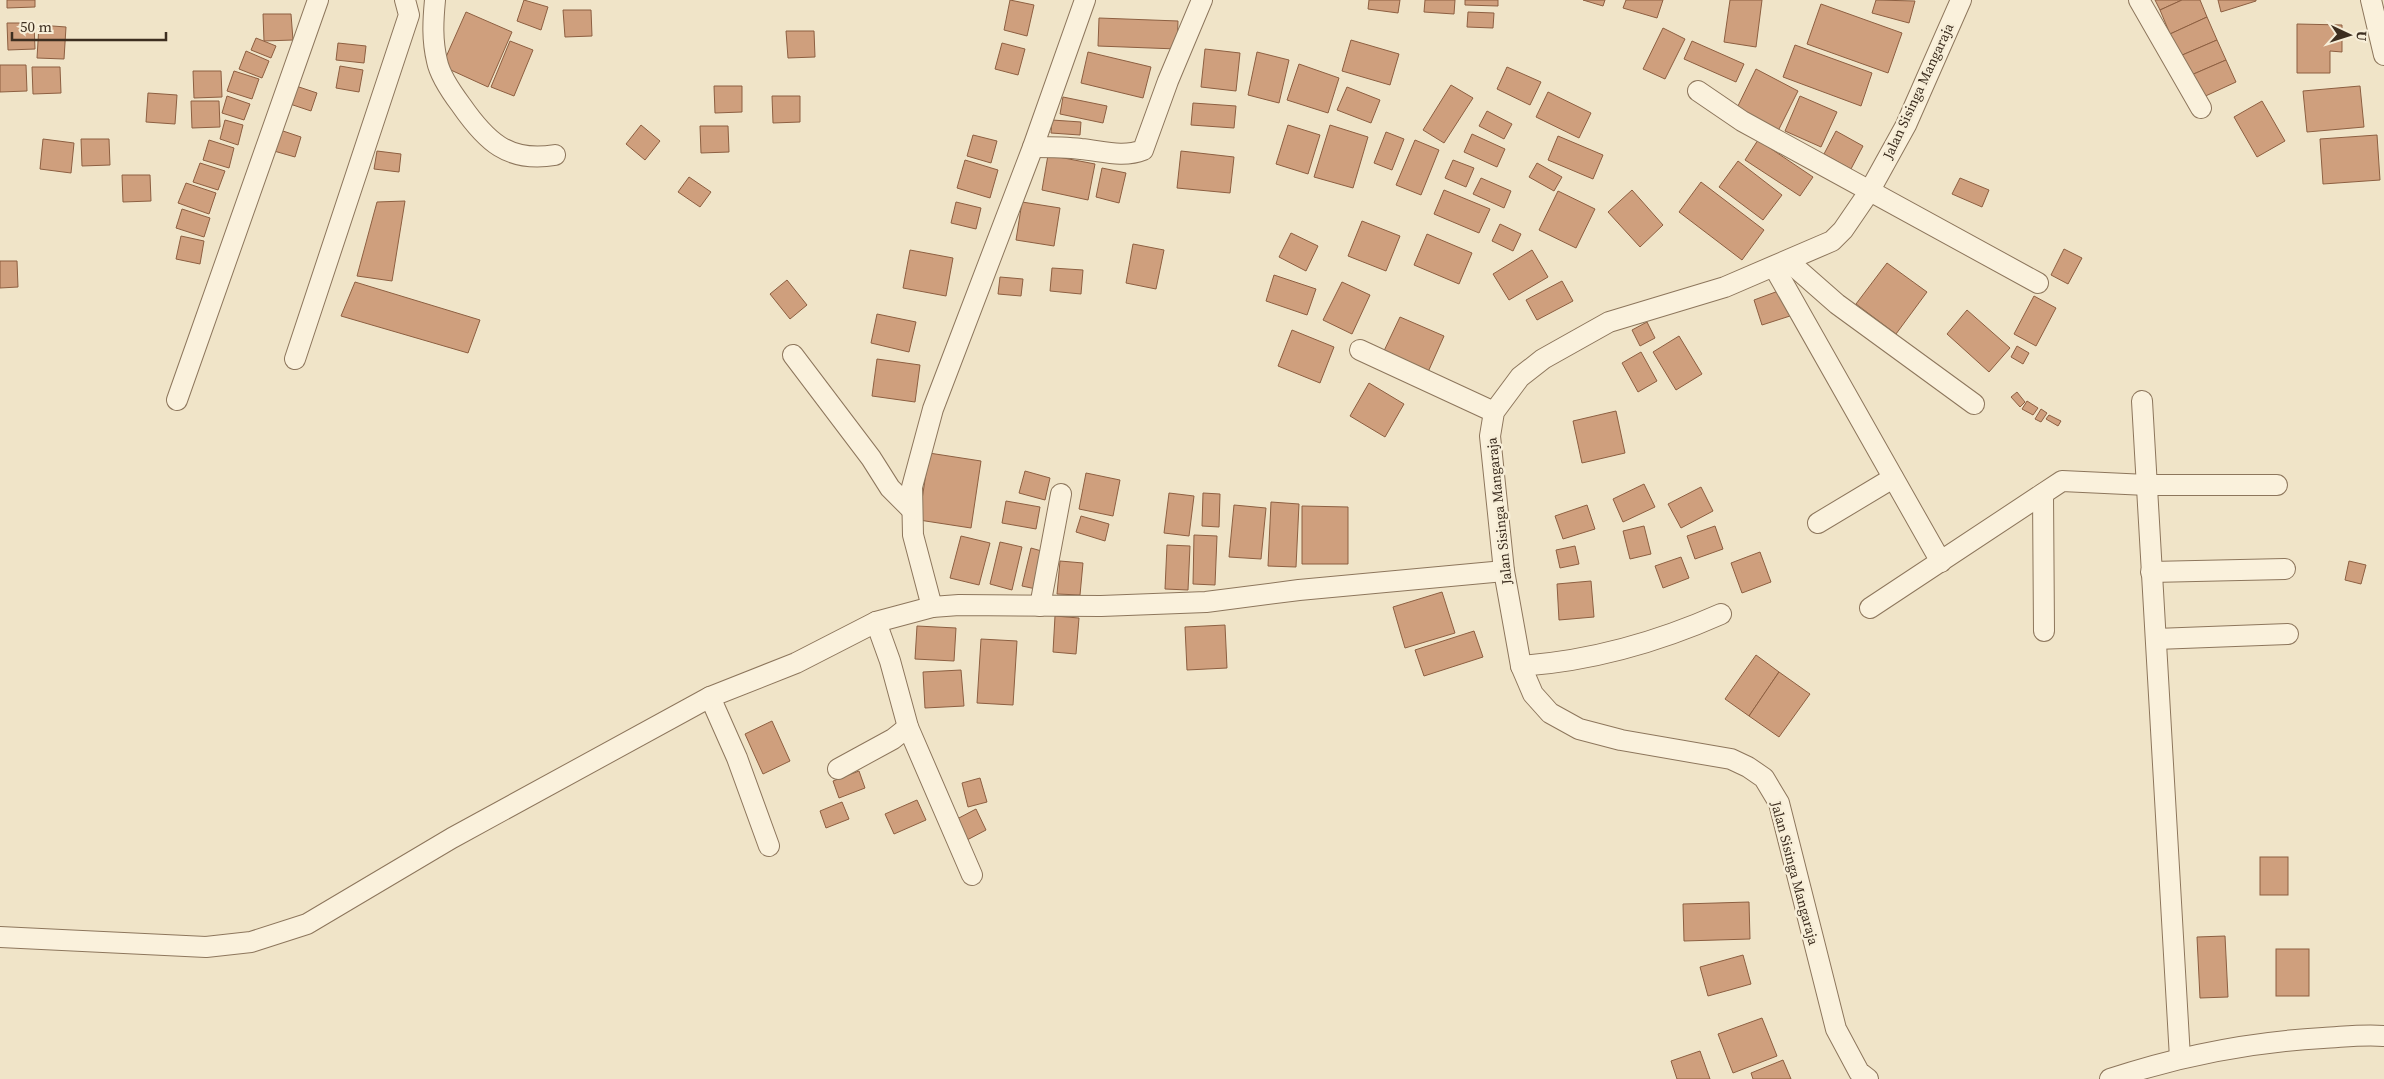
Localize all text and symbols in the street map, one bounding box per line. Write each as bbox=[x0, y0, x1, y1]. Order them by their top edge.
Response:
scale bar bbox=[12, 10, 166, 42]
north arrow bbox=[2324, 10, 2374, 60]
text: 50 m bbox=[20, 16, 52, 37]
street label: Jalan Sisinga Mangaraja bbox=[1877, 19, 1959, 163]
text: U bbox=[2352, 30, 2372, 42]
street label: Jalan Sisinga Mangaraja bbox=[1481, 435, 1517, 587]
street label: Jalan Sisinga Mangaraja bbox=[1766, 798, 1824, 948]

